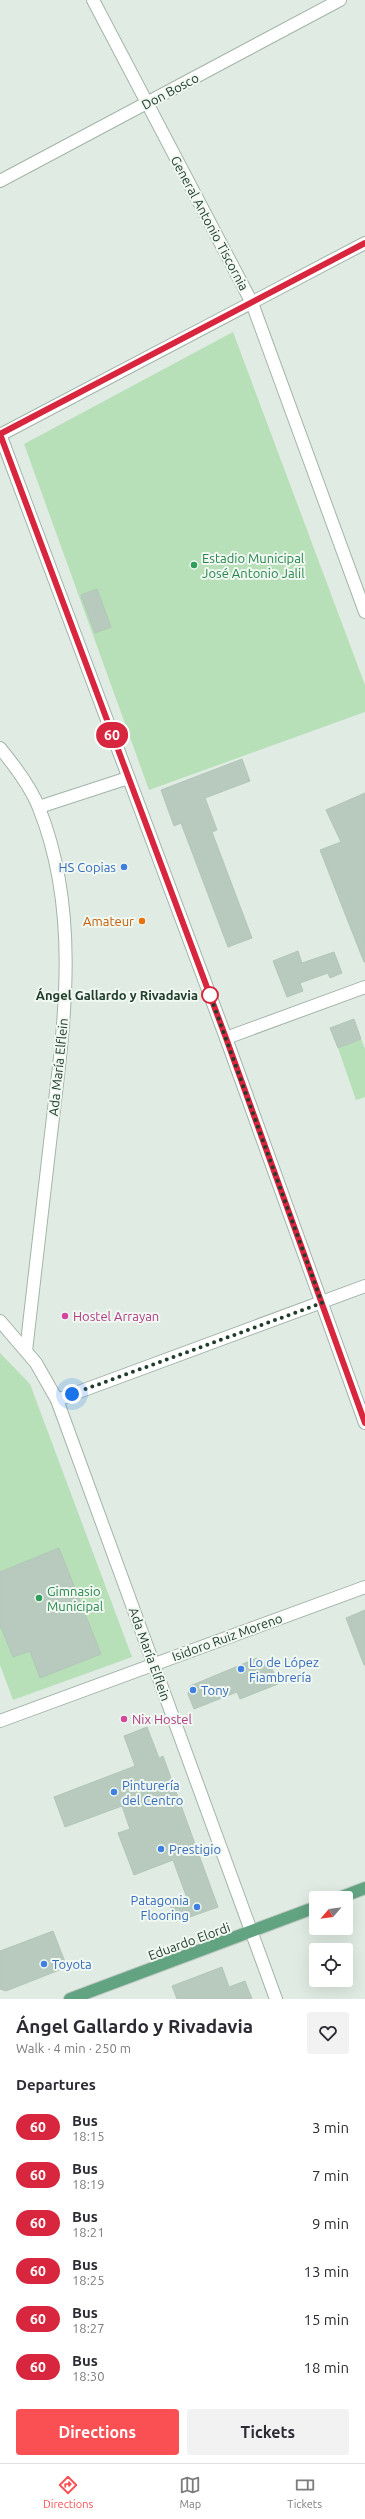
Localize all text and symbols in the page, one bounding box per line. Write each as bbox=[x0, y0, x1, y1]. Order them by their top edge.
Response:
street label: Don Bosco bbox=[139, 70, 201, 112]
street label: General Antonio Tiscornia bbox=[169, 153, 251, 293]
place label: Estadio Municipal José Antonio Jalil bbox=[202, 551, 305, 580]
marker: Estadio Municipal José Antonio Jalil bbox=[189, 560, 199, 570]
line badge: 60 bbox=[94, 722, 130, 748]
text: 60 bbox=[104, 727, 120, 743]
place label: HS Copias bbox=[59, 860, 116, 874]
marker: HS Copias bbox=[119, 862, 129, 872]
place label: Amateur bbox=[83, 914, 134, 928]
marker: Amateur bbox=[137, 916, 147, 926]
marker: Ángel Gallardo y Rivadavia bbox=[201, 986, 219, 1004]
place label: Ángel Gallardo y Rivadavia bbox=[36, 987, 198, 1002]
street label: Ada María Elflein bbox=[46, 1017, 70, 1117]
place label: Hostel Arrayan bbox=[73, 1309, 159, 1323]
marker: Hostel Arrayan bbox=[60, 1311, 70, 1321]
your location bbox=[62, 1384, 82, 1404]
place label: Gimnasio Municipal bbox=[47, 1584, 104, 1613]
marker: Gimnasio Municipal bbox=[34, 1593, 44, 1603]
street label: Ada María Elflein bbox=[127, 1605, 173, 1703]
street label: Isidoro Ruiz Moreno bbox=[170, 1610, 284, 1664]
place label: Lo de López Fiambrería bbox=[249, 1655, 319, 1684]
marker: Lo de López Fiambrería bbox=[236, 1664, 246, 1674]
place label: Tony bbox=[201, 1683, 229, 1697]
marker: Tony bbox=[188, 1685, 198, 1695]
place label: Nix Hostel bbox=[132, 1712, 193, 1726]
marker: Nix Hostel bbox=[119, 1714, 129, 1724]
place label: Pinturería del Centro bbox=[122, 1778, 183, 1807]
marker: Pinturería del Centro bbox=[109, 1787, 119, 1797]
place label: Prestigio bbox=[169, 1842, 221, 1856]
marker: Prestigio bbox=[156, 1844, 166, 1854]
north arrow bbox=[309, 1891, 353, 1935]
map controls bbox=[309, 1891, 353, 1987]
place label: Patagonia Flooring bbox=[131, 1893, 189, 1922]
marker: Patagonia Flooring bbox=[192, 1902, 202, 1912]
street label: Eduardo Elordi bbox=[146, 1920, 232, 1962]
button: locate bbox=[309, 1943, 353, 1987]
place label: Toyota bbox=[52, 1957, 92, 1971]
marker: Toyota bbox=[39, 1959, 49, 1969]
button: heart bbox=[307, 2012, 349, 2054]
text: Ángel Gallardo y Rivadavia bbox=[16, 2015, 253, 2037]
text: Walk · 4 min · 250 m bbox=[16, 2041, 131, 2055]
text: Departures bbox=[16, 2076, 96, 2093]
text: Bus bbox=[72, 2112, 98, 2129]
text: 60 bbox=[30, 2119, 46, 2135]
text: 3 min bbox=[312, 2119, 349, 2136]
text: 18:15 bbox=[72, 2129, 105, 2143]
text: Bus bbox=[72, 2160, 98, 2177]
text: 60 bbox=[30, 2167, 46, 2183]
text: 7 min bbox=[312, 2167, 349, 2184]
text: 18:19 bbox=[72, 2177, 105, 2191]
text: Bus bbox=[72, 2208, 98, 2225]
text: 60 bbox=[30, 2215, 46, 2231]
text: 9 min bbox=[312, 2215, 349, 2232]
text: 18:21 bbox=[72, 2225, 105, 2239]
text: Bus bbox=[72, 2256, 98, 2273]
text: 60 bbox=[30, 2263, 46, 2279]
text: 13 min bbox=[303, 2263, 349, 2280]
text: 18:25 bbox=[72, 2273, 105, 2287]
text: Bus bbox=[72, 2304, 98, 2321]
text: 60 bbox=[30, 2311, 46, 2327]
text: 15 min bbox=[303, 2311, 349, 2328]
text: 18:27 bbox=[72, 2321, 105, 2335]
text: Bus bbox=[72, 2352, 98, 2369]
text: 60 bbox=[30, 2359, 46, 2375]
text: 18 min bbox=[303, 2359, 349, 2376]
text: 18:30 bbox=[72, 2369, 105, 2383]
button: Directions bbox=[16, 2409, 179, 2455]
button: Tickets bbox=[187, 2409, 349, 2455]
tab: Directions bbox=[43, 2474, 93, 2510]
tab: Map bbox=[179, 2474, 201, 2510]
tab: Tickets bbox=[287, 2474, 322, 2510]

